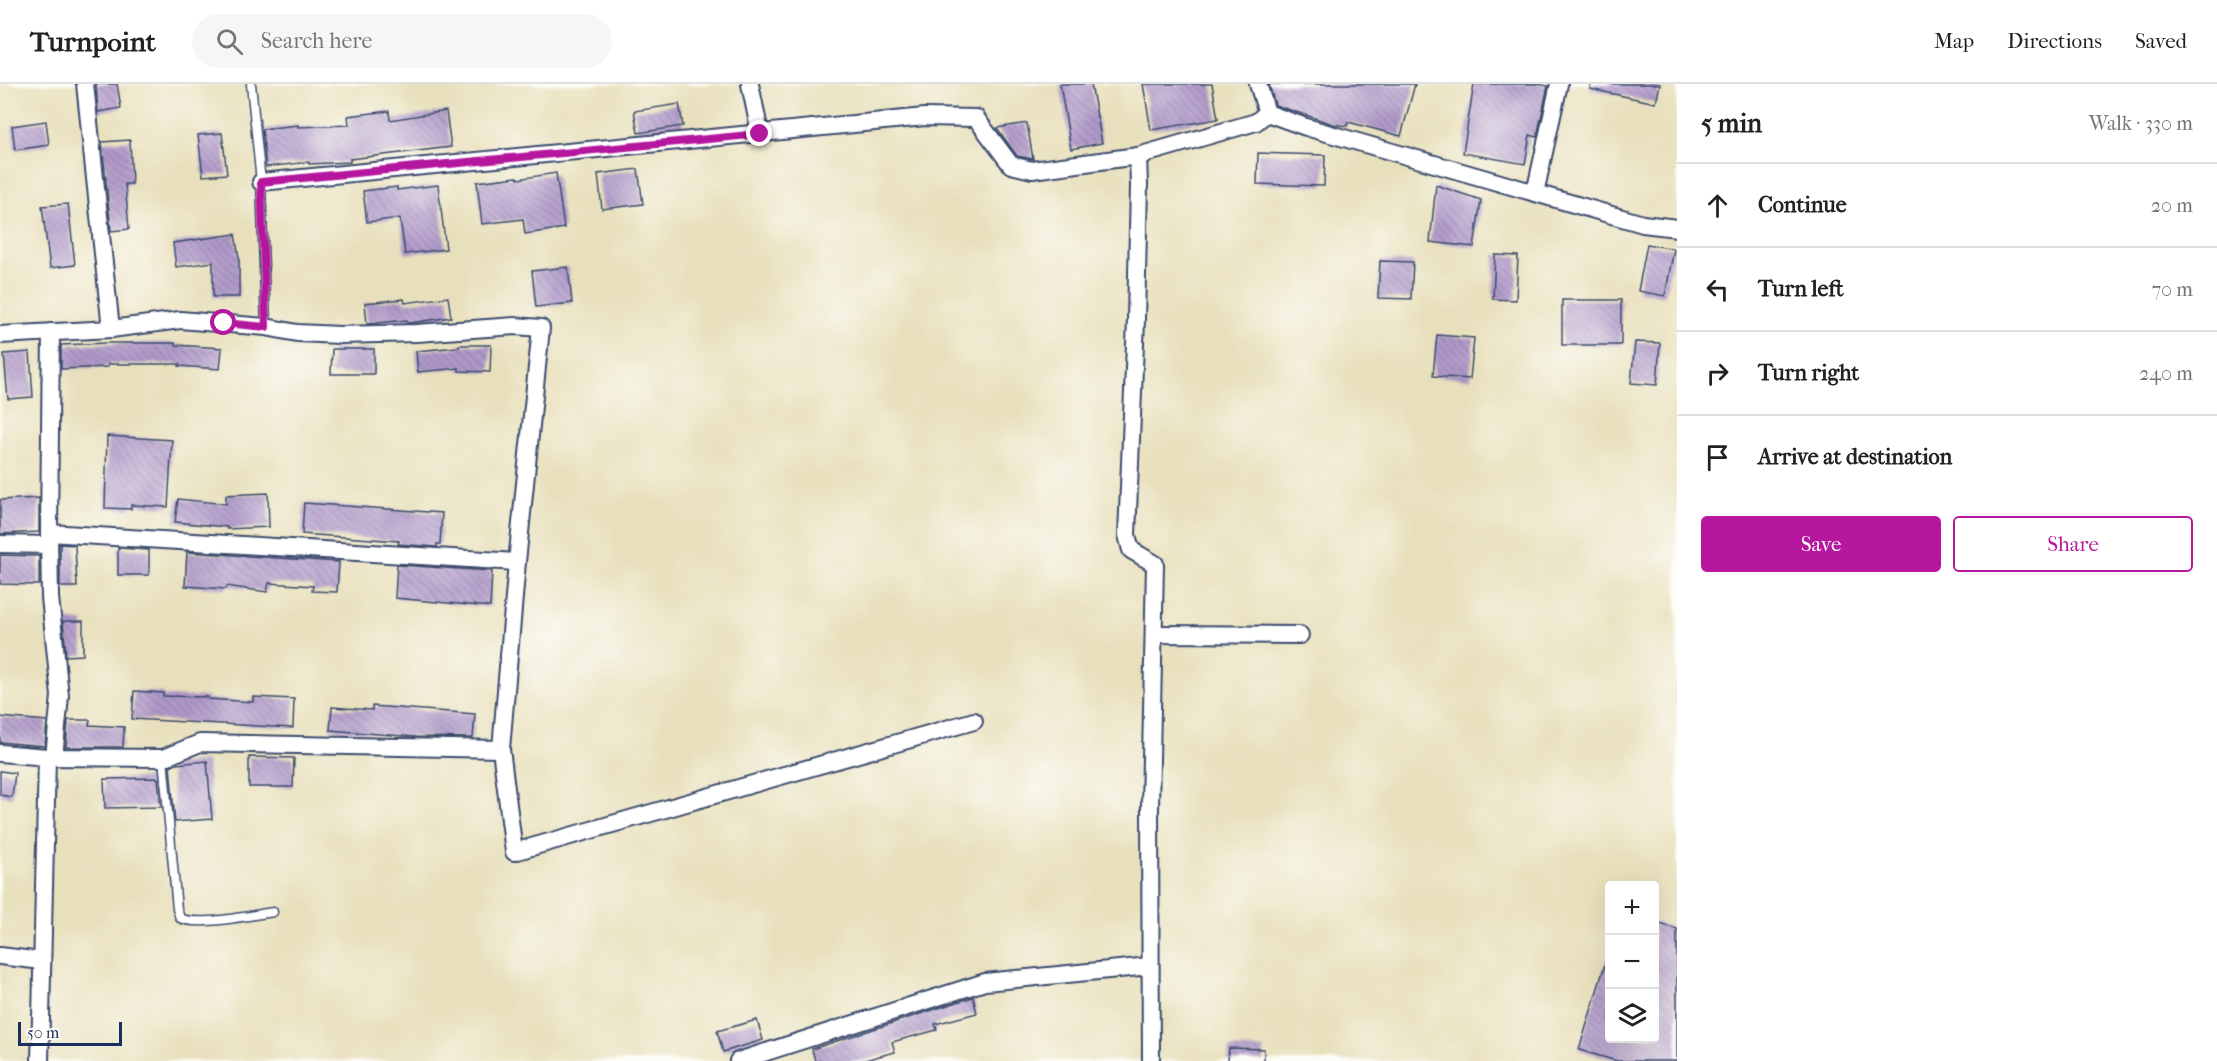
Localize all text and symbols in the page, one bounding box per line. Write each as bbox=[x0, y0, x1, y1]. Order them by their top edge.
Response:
search box bbox=[192, 14, 612, 68]
text: Turnpoint bbox=[30, 25, 156, 58]
icon: search bbox=[213, 25, 246, 58]
text: Search here bbox=[261, 28, 372, 54]
text: Map bbox=[1934, 29, 1974, 53]
text: Directions bbox=[2007, 29, 2102, 53]
text: Saved bbox=[2135, 29, 2187, 53]
text: 5 min bbox=[1701, 108, 1762, 139]
text: Walk · 330 m bbox=[2089, 112, 2193, 135]
route end bbox=[746, 120, 772, 146]
icon: ahead bbox=[1701, 189, 1734, 222]
text: Continue bbox=[1758, 192, 1847, 218]
text: 20 m bbox=[2151, 194, 2193, 217]
icon: left bbox=[1701, 273, 1734, 306]
text: Turn left bbox=[1758, 276, 1844, 302]
text: 70 m bbox=[2151, 278, 2193, 301]
route start bbox=[210, 309, 236, 335]
icon: right bbox=[1701, 357, 1734, 390]
text: Turn right bbox=[1758, 360, 1859, 386]
text: 240 m bbox=[2139, 362, 2193, 385]
icon: arrive bbox=[1701, 441, 1734, 474]
text: Arrive at destination bbox=[1758, 444, 1952, 470]
button: Save bbox=[1701, 516, 1941, 572]
button: Share bbox=[1953, 516, 2193, 572]
map controls bbox=[1605, 881, 1659, 1043]
button: + bbox=[1605, 881, 1659, 935]
button: − bbox=[1605, 935, 1659, 989]
button: layers bbox=[1605, 989, 1659, 1043]
scale bar bbox=[18, 1019, 122, 1046]
text: 50 m bbox=[27, 1023, 59, 1042]

